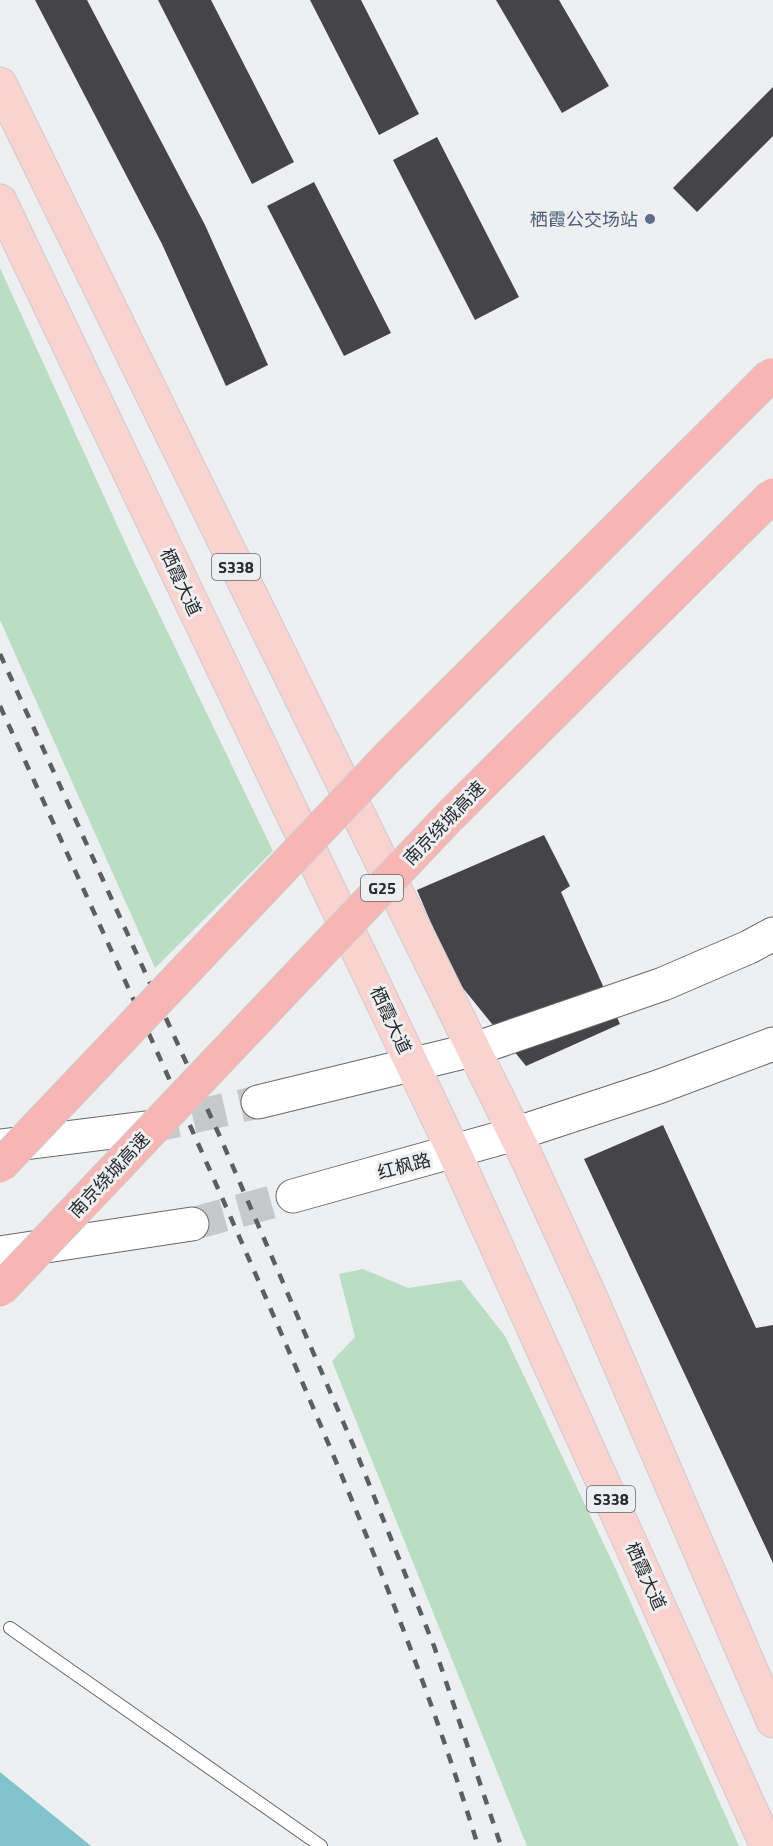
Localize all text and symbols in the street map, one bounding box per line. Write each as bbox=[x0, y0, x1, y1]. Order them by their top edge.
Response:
place label: 栖霞公交场站 bbox=[530, 206, 638, 233]
marker: 栖霞公交场站 bbox=[643, 212, 657, 226]
street label: 栖霞大道 bbox=[154, 544, 208, 620]
road number: S338 bbox=[212, 554, 260, 580]
street label: 南京绕城高速 bbox=[397, 775, 491, 871]
road number: G25 bbox=[361, 875, 403, 901]
street label: 栖霞大道 bbox=[364, 982, 418, 1058]
street label: 南京绕城高速 bbox=[62, 1126, 156, 1224]
street label: 红枫路 bbox=[374, 1146, 434, 1186]
road number: S338 bbox=[587, 1486, 635, 1512]
street label: 栖霞大道 bbox=[619, 1538, 673, 1614]

